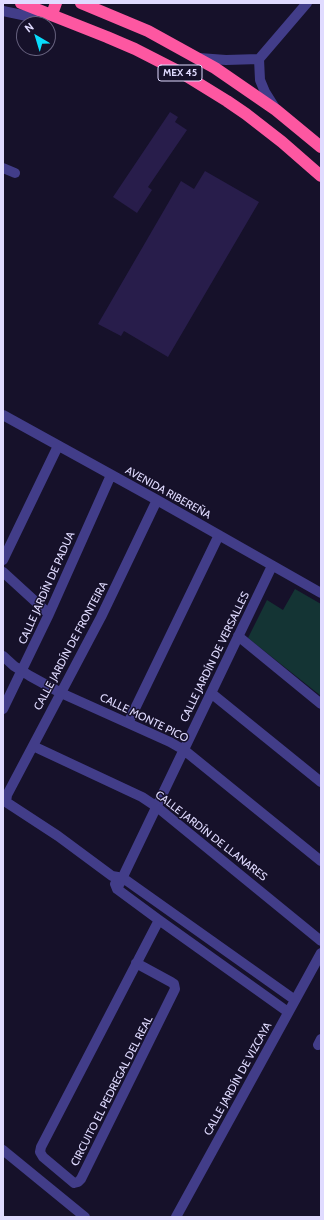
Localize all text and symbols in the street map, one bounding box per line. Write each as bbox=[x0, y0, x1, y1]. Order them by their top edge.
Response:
north arrow bbox=[16, 16, 56, 56]
text: N bbox=[22, 19, 37, 35]
road number: MEX 45 bbox=[158, 65, 202, 81]
street label: AVENIDA RIBEREÑA bbox=[123, 464, 213, 522]
street label: CALLE JARDÍN DE PADUA bbox=[16, 530, 78, 646]
street label: CALLE JARDÍN DE FRONTEIRA bbox=[31, 579, 111, 713]
street label: CALLE JARDÍN DE VERSALLES bbox=[178, 590, 252, 724]
street label: CALLE MONTE PICO bbox=[98, 691, 190, 745]
street label: CALLE JARDÍN DE LLANARES bbox=[152, 788, 270, 884]
street label: CIRCUITO EL PEDREGAL DEL REAL bbox=[68, 1014, 156, 1168]
street label: CALLE JARDÍN DE VIZCAYA bbox=[201, 1020, 275, 1138]

